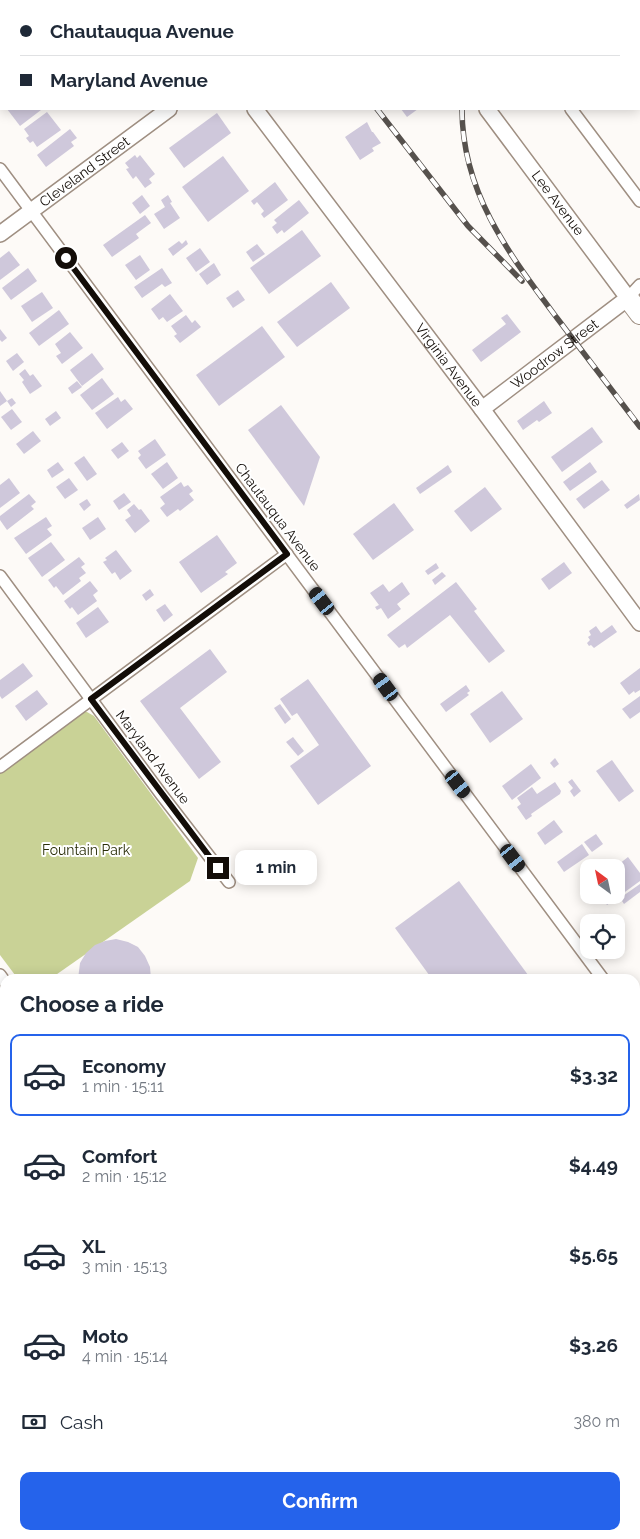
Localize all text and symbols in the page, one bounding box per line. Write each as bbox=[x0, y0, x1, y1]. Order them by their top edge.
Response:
text: Chautauqua Avenue bbox=[50, 20, 234, 42]
text: Maryland Avenue bbox=[50, 69, 208, 91]
street label: Cleveland Street bbox=[36, 133, 133, 210]
street label: Lee Avenue bbox=[529, 168, 587, 238]
route start bbox=[55, 247, 77, 269]
street label: Woodrow Street bbox=[508, 315, 601, 392]
street label: Virginia Avenue bbox=[412, 320, 485, 410]
street label: Chautauqua Avenue bbox=[232, 460, 324, 574]
car bbox=[306, 585, 337, 617]
car bbox=[371, 670, 400, 704]
street label: Maryland Avenue bbox=[113, 707, 193, 807]
car bbox=[442, 768, 473, 800]
park label: Fountain Park bbox=[42, 842, 131, 858]
car bbox=[497, 842, 528, 874]
callout: 1 min bbox=[236, 850, 318, 886]
route end bbox=[207, 857, 229, 879]
text: 1 min bbox=[256, 858, 296, 877]
north arrow bbox=[580, 859, 625, 904]
map controls bbox=[580, 859, 625, 959]
button: locate bbox=[580, 914, 625, 959]
text: Choose a ride bbox=[20, 991, 164, 1017]
icon: car bbox=[22, 1053, 67, 1098]
text: Economy bbox=[82, 1055, 166, 1077]
text: $3.32 bbox=[570, 1064, 618, 1086]
text: 1 min · 15:11 bbox=[82, 1077, 164, 1096]
icon: car bbox=[22, 1143, 67, 1188]
text: Comfort bbox=[82, 1145, 157, 1167]
text: $4.49 bbox=[569, 1154, 618, 1176]
text: 2 min · 15:12 bbox=[82, 1167, 167, 1186]
icon: car bbox=[22, 1233, 67, 1278]
text: XL bbox=[82, 1235, 105, 1257]
text: $5.65 bbox=[569, 1244, 618, 1266]
text: 3 min · 15:13 bbox=[82, 1257, 167, 1276]
icon: car bbox=[22, 1323, 67, 1368]
text: Moto bbox=[82, 1325, 128, 1347]
text: $3.26 bbox=[569, 1334, 618, 1356]
text: 4 min · 15:14 bbox=[82, 1347, 168, 1366]
icon: cash bbox=[20, 1408, 48, 1436]
text: Cash bbox=[60, 1411, 104, 1433]
text: 380 m bbox=[573, 1412, 620, 1431]
button: Confirm bbox=[20, 1472, 620, 1530]

